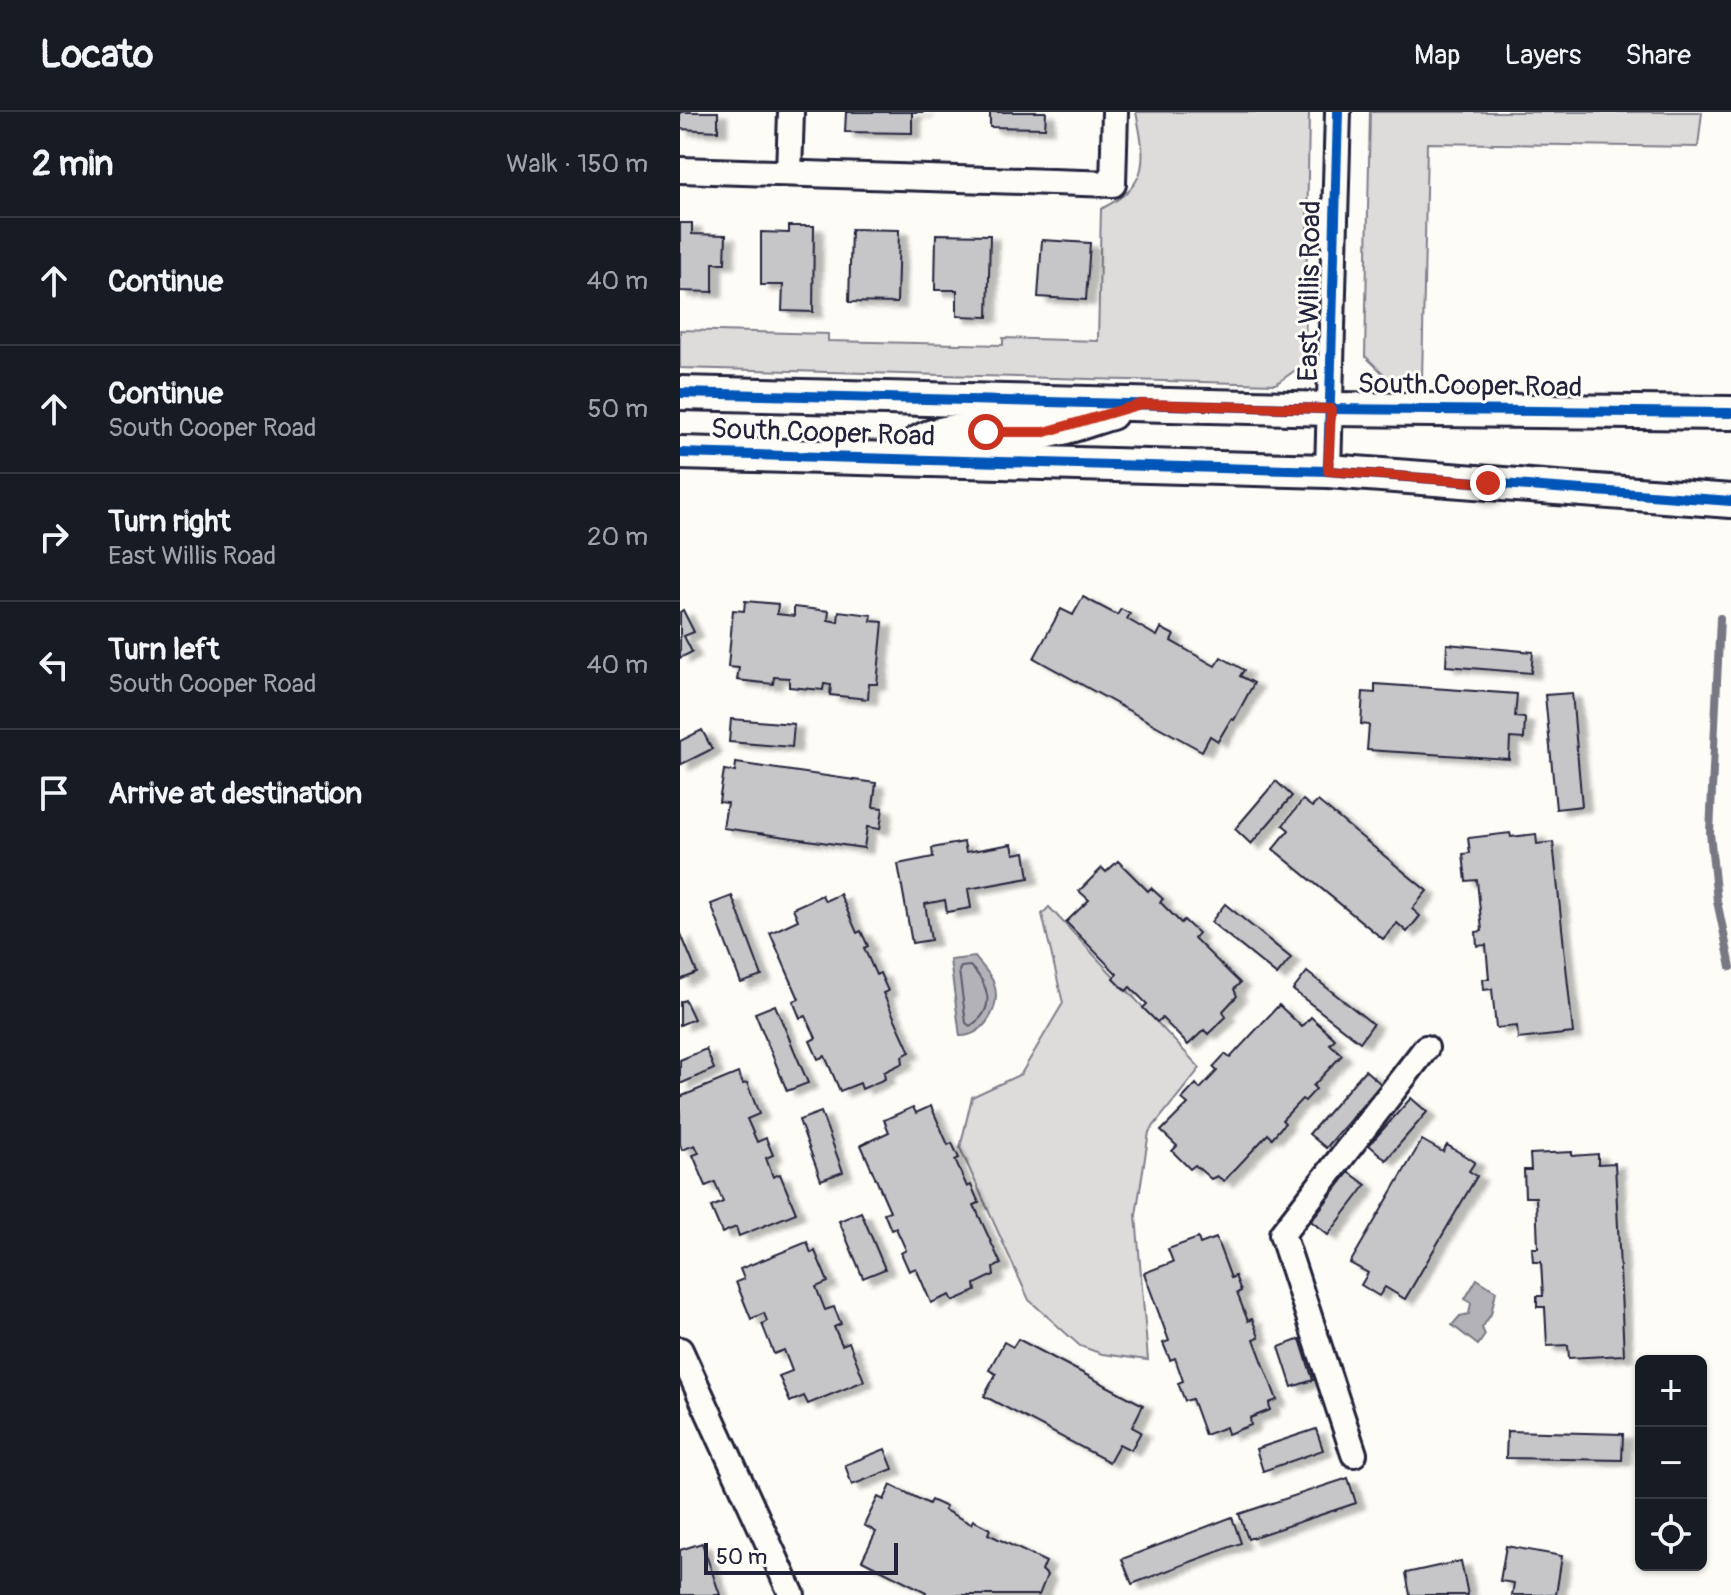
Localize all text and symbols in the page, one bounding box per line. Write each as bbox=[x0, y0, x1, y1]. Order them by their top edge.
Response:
text: Locato bbox=[40, 31, 153, 79]
text: Map bbox=[1414, 38, 1460, 73]
text: Layers bbox=[1504, 38, 1581, 73]
text: Share bbox=[1625, 38, 1691, 73]
text: 2 min bbox=[32, 143, 114, 186]
text: Walk · 150 m bbox=[506, 148, 648, 180]
street label: East Willis Road bbox=[1291, 200, 1329, 382]
icon: ahead bbox=[32, 259, 76, 303]
text: Continue bbox=[108, 263, 223, 300]
text: 40 m bbox=[586, 265, 648, 297]
street label: South Cooper Road bbox=[1357, 367, 1583, 405]
text: Continue bbox=[108, 375, 223, 412]
icon: ahead bbox=[32, 387, 76, 431]
text: 50 m bbox=[587, 393, 648, 425]
text: South Cooper Road bbox=[108, 412, 317, 444]
street label: South Cooper Road bbox=[710, 412, 936, 454]
route start bbox=[968, 414, 1004, 450]
route end bbox=[1470, 465, 1506, 501]
text: Turn right bbox=[108, 503, 231, 540]
icon: right bbox=[32, 515, 76, 559]
text: 20 m bbox=[587, 521, 648, 553]
text: East Willis Road bbox=[108, 540, 276, 572]
text: Turn left bbox=[108, 631, 219, 668]
icon: left bbox=[32, 643, 76, 687]
text: 40 m bbox=[586, 649, 648, 681]
text: South Cooper Road bbox=[108, 668, 317, 700]
icon: arrive bbox=[32, 771, 76, 815]
text: Arrive at destination bbox=[108, 775, 362, 812]
map controls bbox=[1635, 1355, 1707, 1571]
button: + bbox=[1635, 1355, 1707, 1427]
button: − bbox=[1635, 1427, 1707, 1499]
button: locate bbox=[1635, 1499, 1707, 1571]
scale bar bbox=[704, 1539, 898, 1575]
text: 50 m bbox=[716, 1543, 767, 1571]

